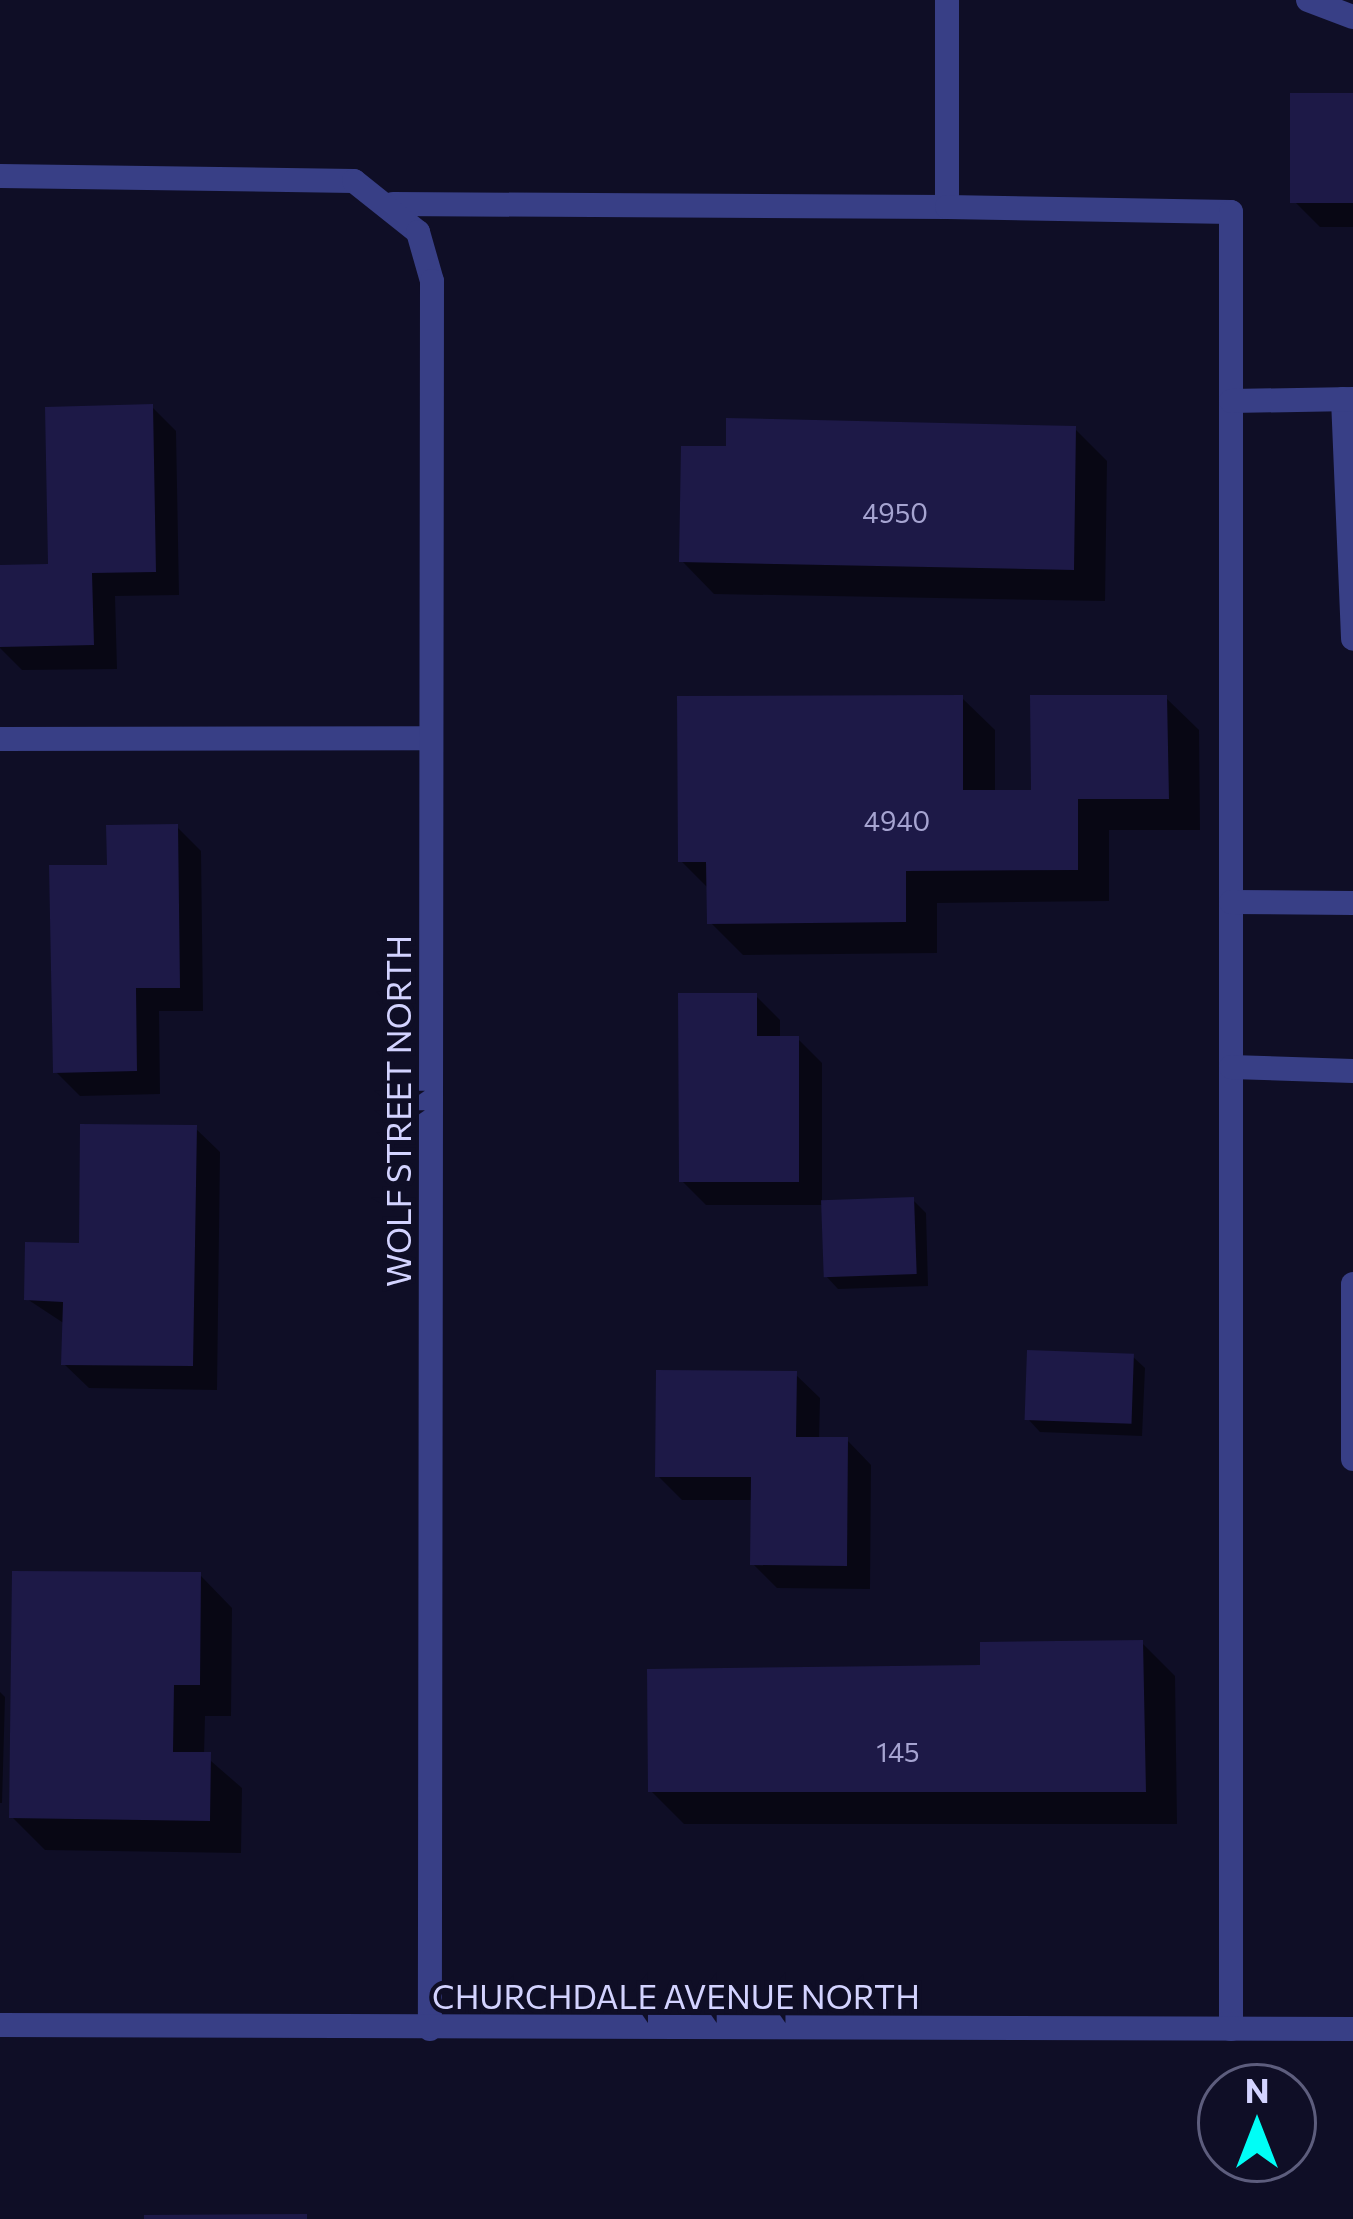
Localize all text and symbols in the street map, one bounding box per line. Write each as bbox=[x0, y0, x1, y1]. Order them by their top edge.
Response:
house number: 4950 bbox=[862, 497, 928, 529]
house number: 4940 bbox=[864, 805, 930, 837]
street label: WOLF STREET NORTH bbox=[378, 935, 418, 1287]
house number: 145 bbox=[876, 1736, 920, 1768]
street label: CHURCHDALE AVENUE NORTH bbox=[432, 1976, 920, 2016]
north arrow bbox=[1197, 2063, 1317, 2183]
text: N bbox=[1245, 2069, 1269, 2110]

